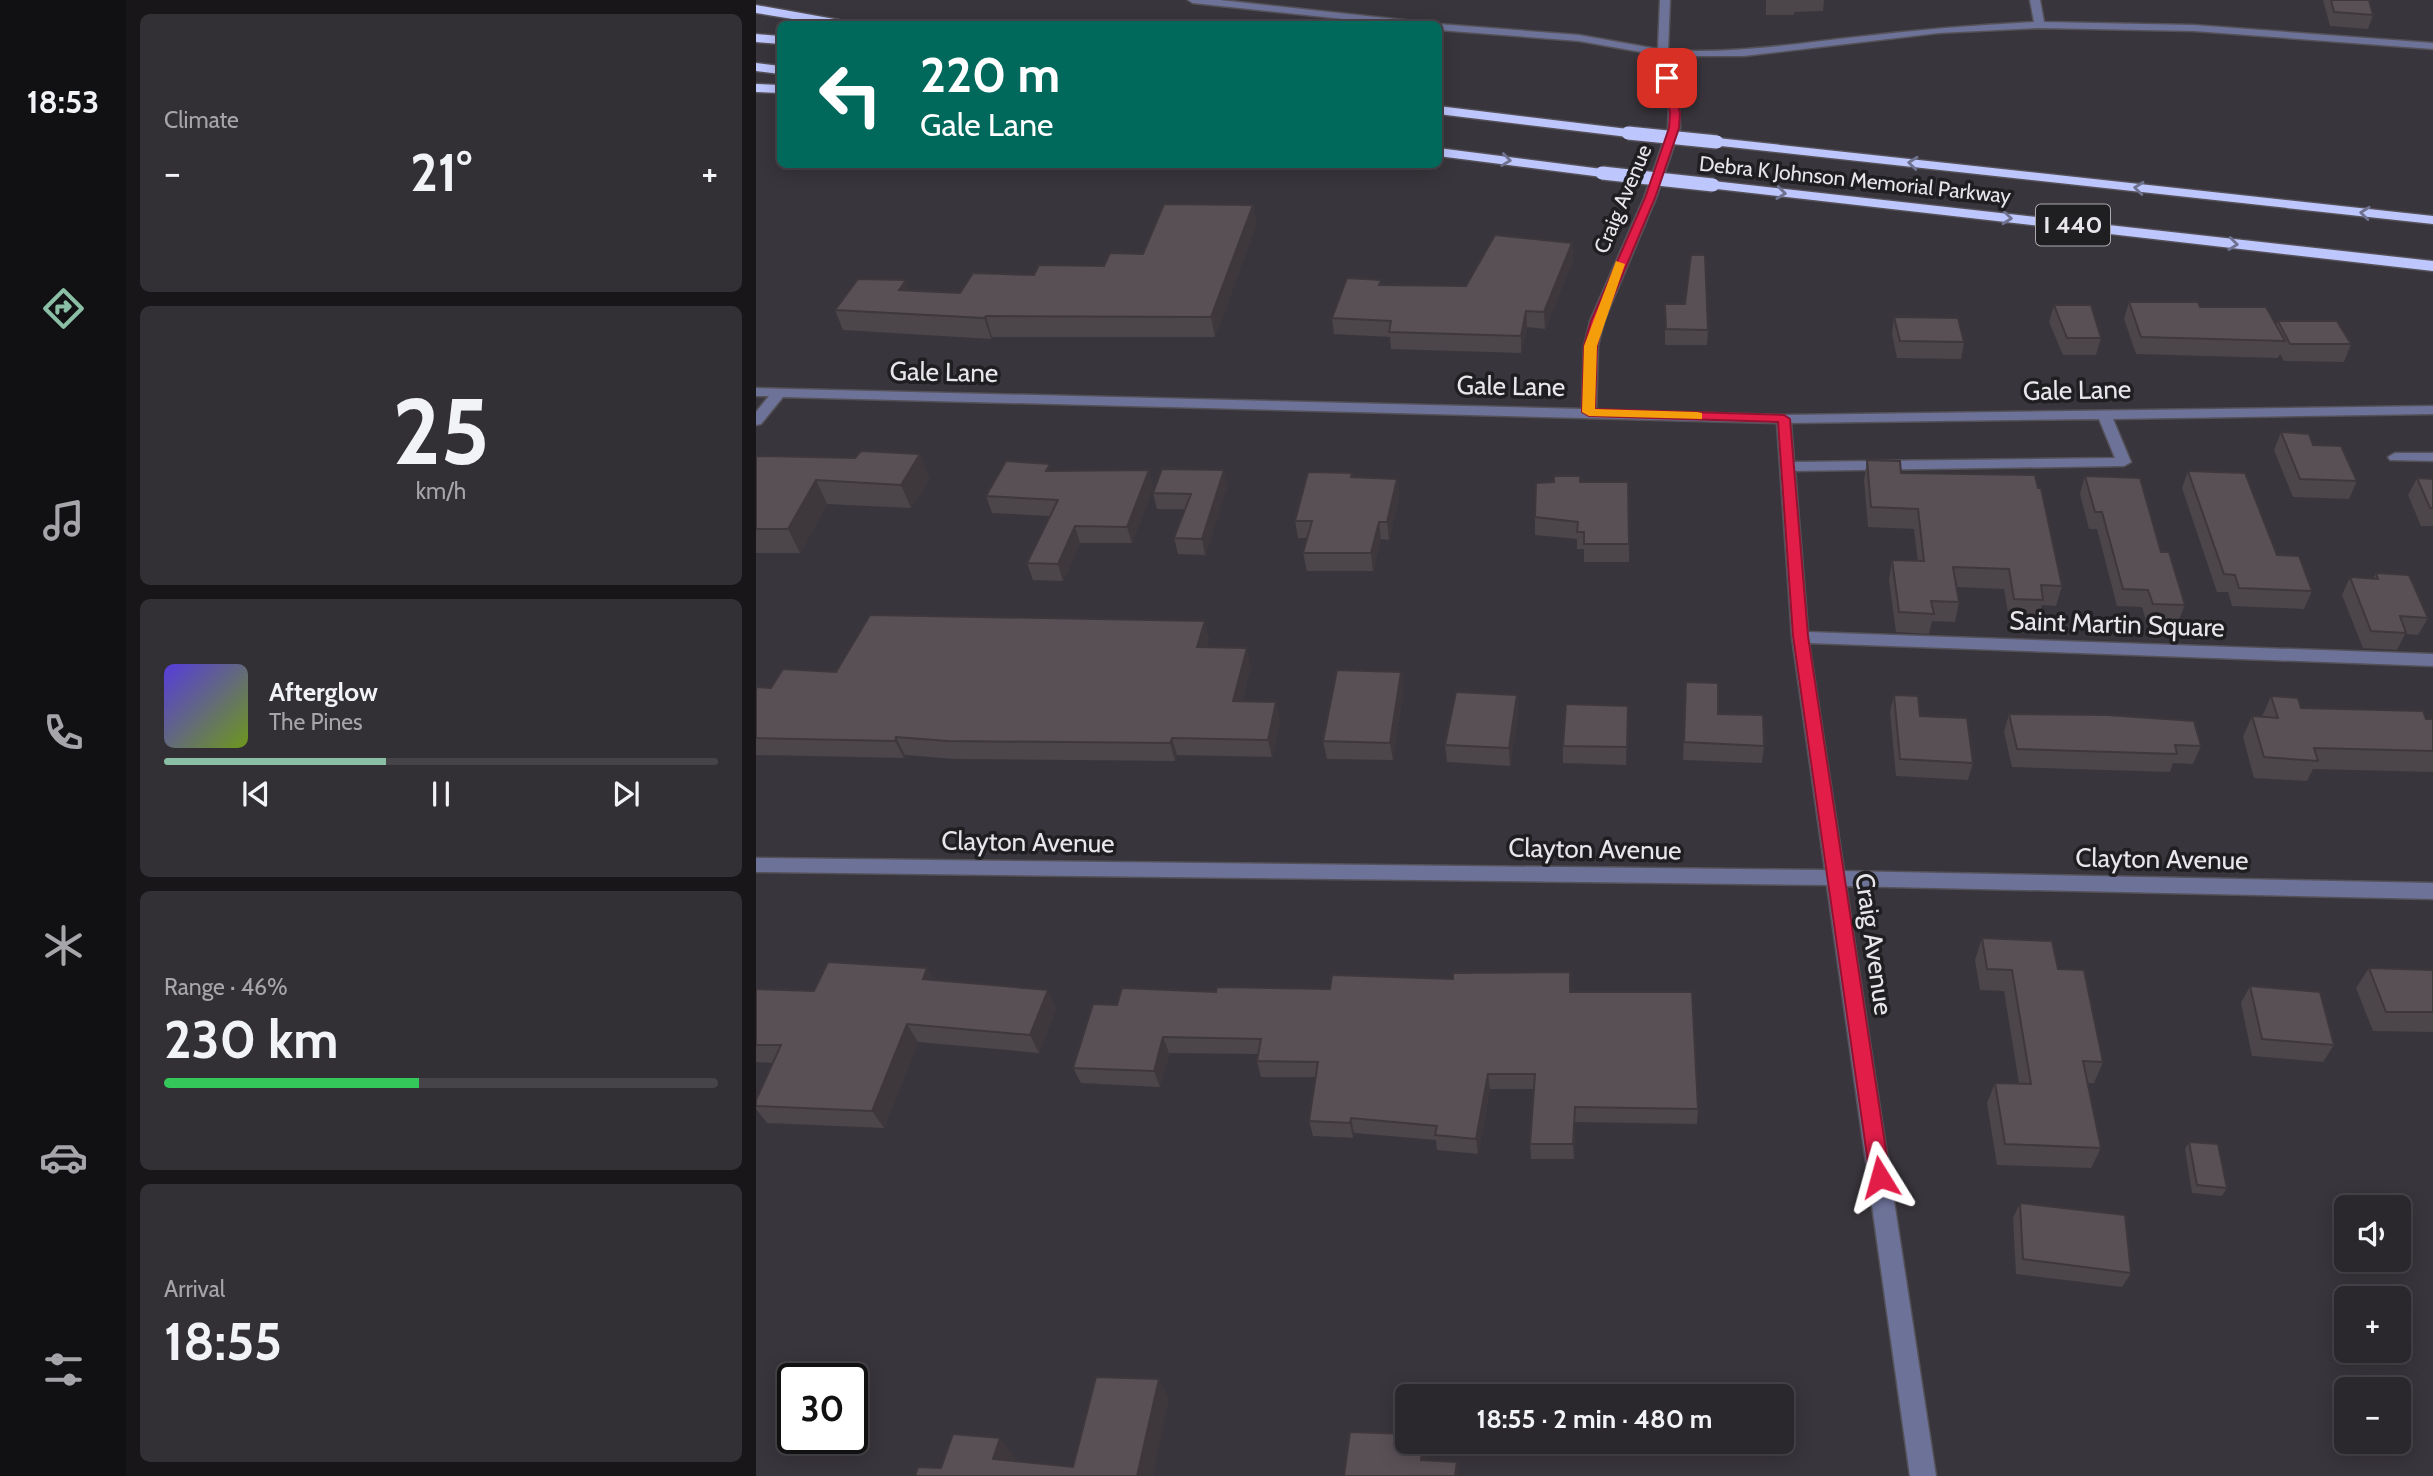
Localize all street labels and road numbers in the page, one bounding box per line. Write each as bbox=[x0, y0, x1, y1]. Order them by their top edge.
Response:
street label: Craig Avenue bbox=[1588, 140, 1657, 257]
street label: Debra K Johnson Memorial Parkway bbox=[1698, 151, 2013, 208]
road number: I 440 bbox=[2036, 205, 2110, 246]
street label: Gale Lane bbox=[889, 355, 999, 389]
street label: Gale Lane bbox=[1456, 369, 1566, 403]
street label: Gale Lane bbox=[2022, 373, 2132, 407]
street label: Saint Martin Square bbox=[2009, 604, 2225, 644]
street label: Clayton Avenue bbox=[941, 824, 1115, 860]
street label: Clayton Avenue bbox=[1508, 831, 1682, 867]
street label: Clayton Avenue bbox=[2075, 841, 2249, 877]
street label: Craig Avenue bbox=[1848, 871, 1900, 1017]

